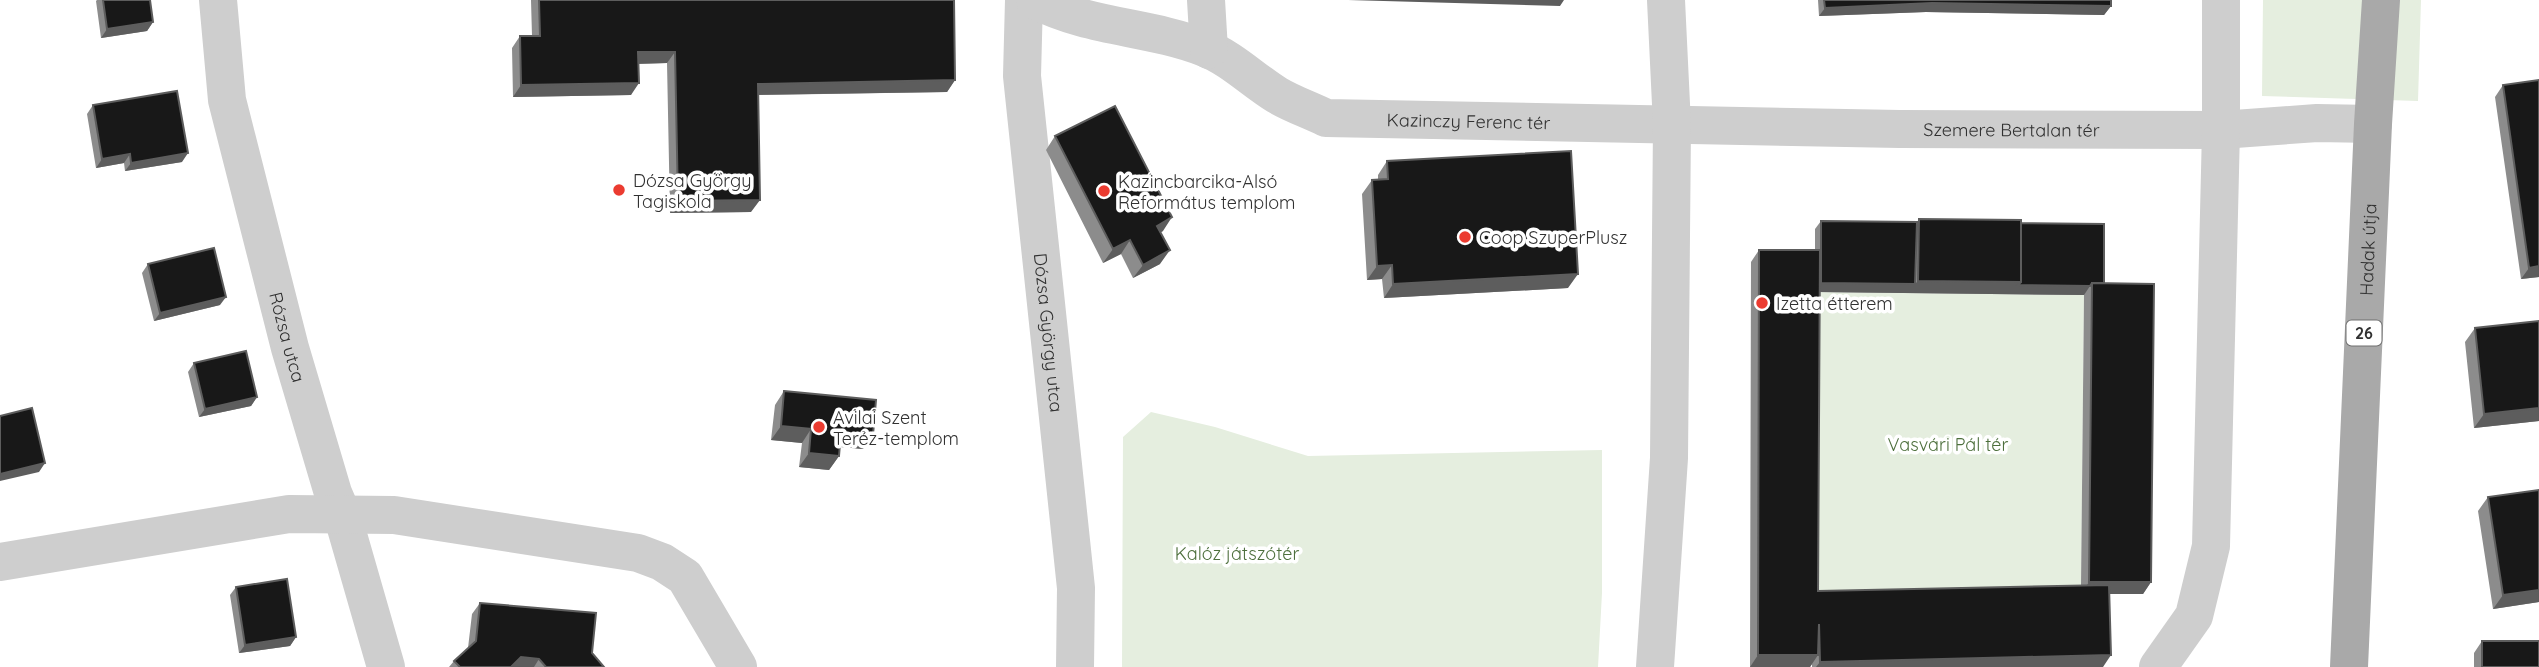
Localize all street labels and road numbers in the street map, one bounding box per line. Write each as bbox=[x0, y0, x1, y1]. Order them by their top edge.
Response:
street label: Kazinczy Ferenc tér bbox=[1386, 108, 1551, 134]
street label: Szemere Bertalan tér bbox=[1923, 118, 2100, 141]
street label: Hadak útja bbox=[2354, 203, 2381, 296]
street label: Dózsa György utca bbox=[1029, 252, 1069, 413]
street label: Rózsa utca bbox=[265, 289, 311, 385]
road number: 26 bbox=[2346, 320, 2382, 346]

